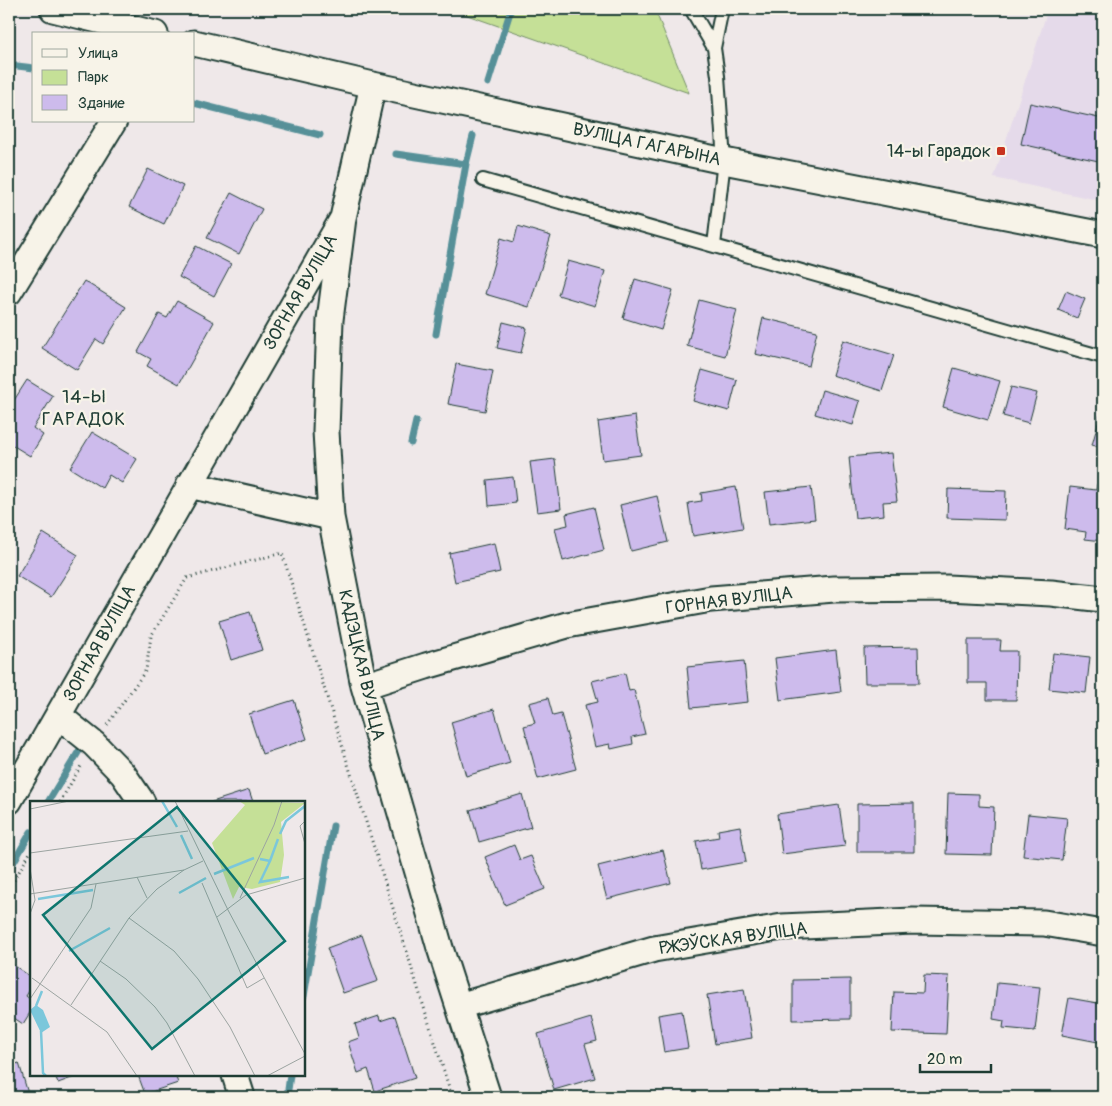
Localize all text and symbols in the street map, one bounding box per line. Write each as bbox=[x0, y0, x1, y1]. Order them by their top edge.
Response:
legend bbox=[32, 32, 195, 122]
text: Улица bbox=[78, 44, 118, 63]
text: Парк bbox=[78, 68, 109, 87]
text: Здание bbox=[78, 94, 125, 113]
street label: ВУЛІЦА ГАГАРЫНА bbox=[571, 118, 723, 171]
place label: 14-ы Гарадок bbox=[887, 140, 991, 163]
marker: 14-ы Гарадок bbox=[995, 145, 1007, 157]
street label: ЗОРНАЯ ВУЛІЦА bbox=[258, 230, 343, 354]
district label: 14-Ы ГАРАДОК bbox=[42, 385, 126, 431]
street label: ЗОРНАЯ ВУЛІЦА bbox=[58, 581, 141, 706]
street label: ГОРНАЯ ВУЛІЦА bbox=[664, 581, 794, 620]
street label: КАДЭЦКАЯ ВУЛІЦА bbox=[333, 587, 390, 743]
inset map bbox=[30, 801, 305, 1076]
street label: РЖЭЎСКАЯ ВУЛІЦА bbox=[658, 917, 809, 960]
scale bar bbox=[920, 1041, 991, 1073]
text: 20 m bbox=[927, 1050, 962, 1069]

